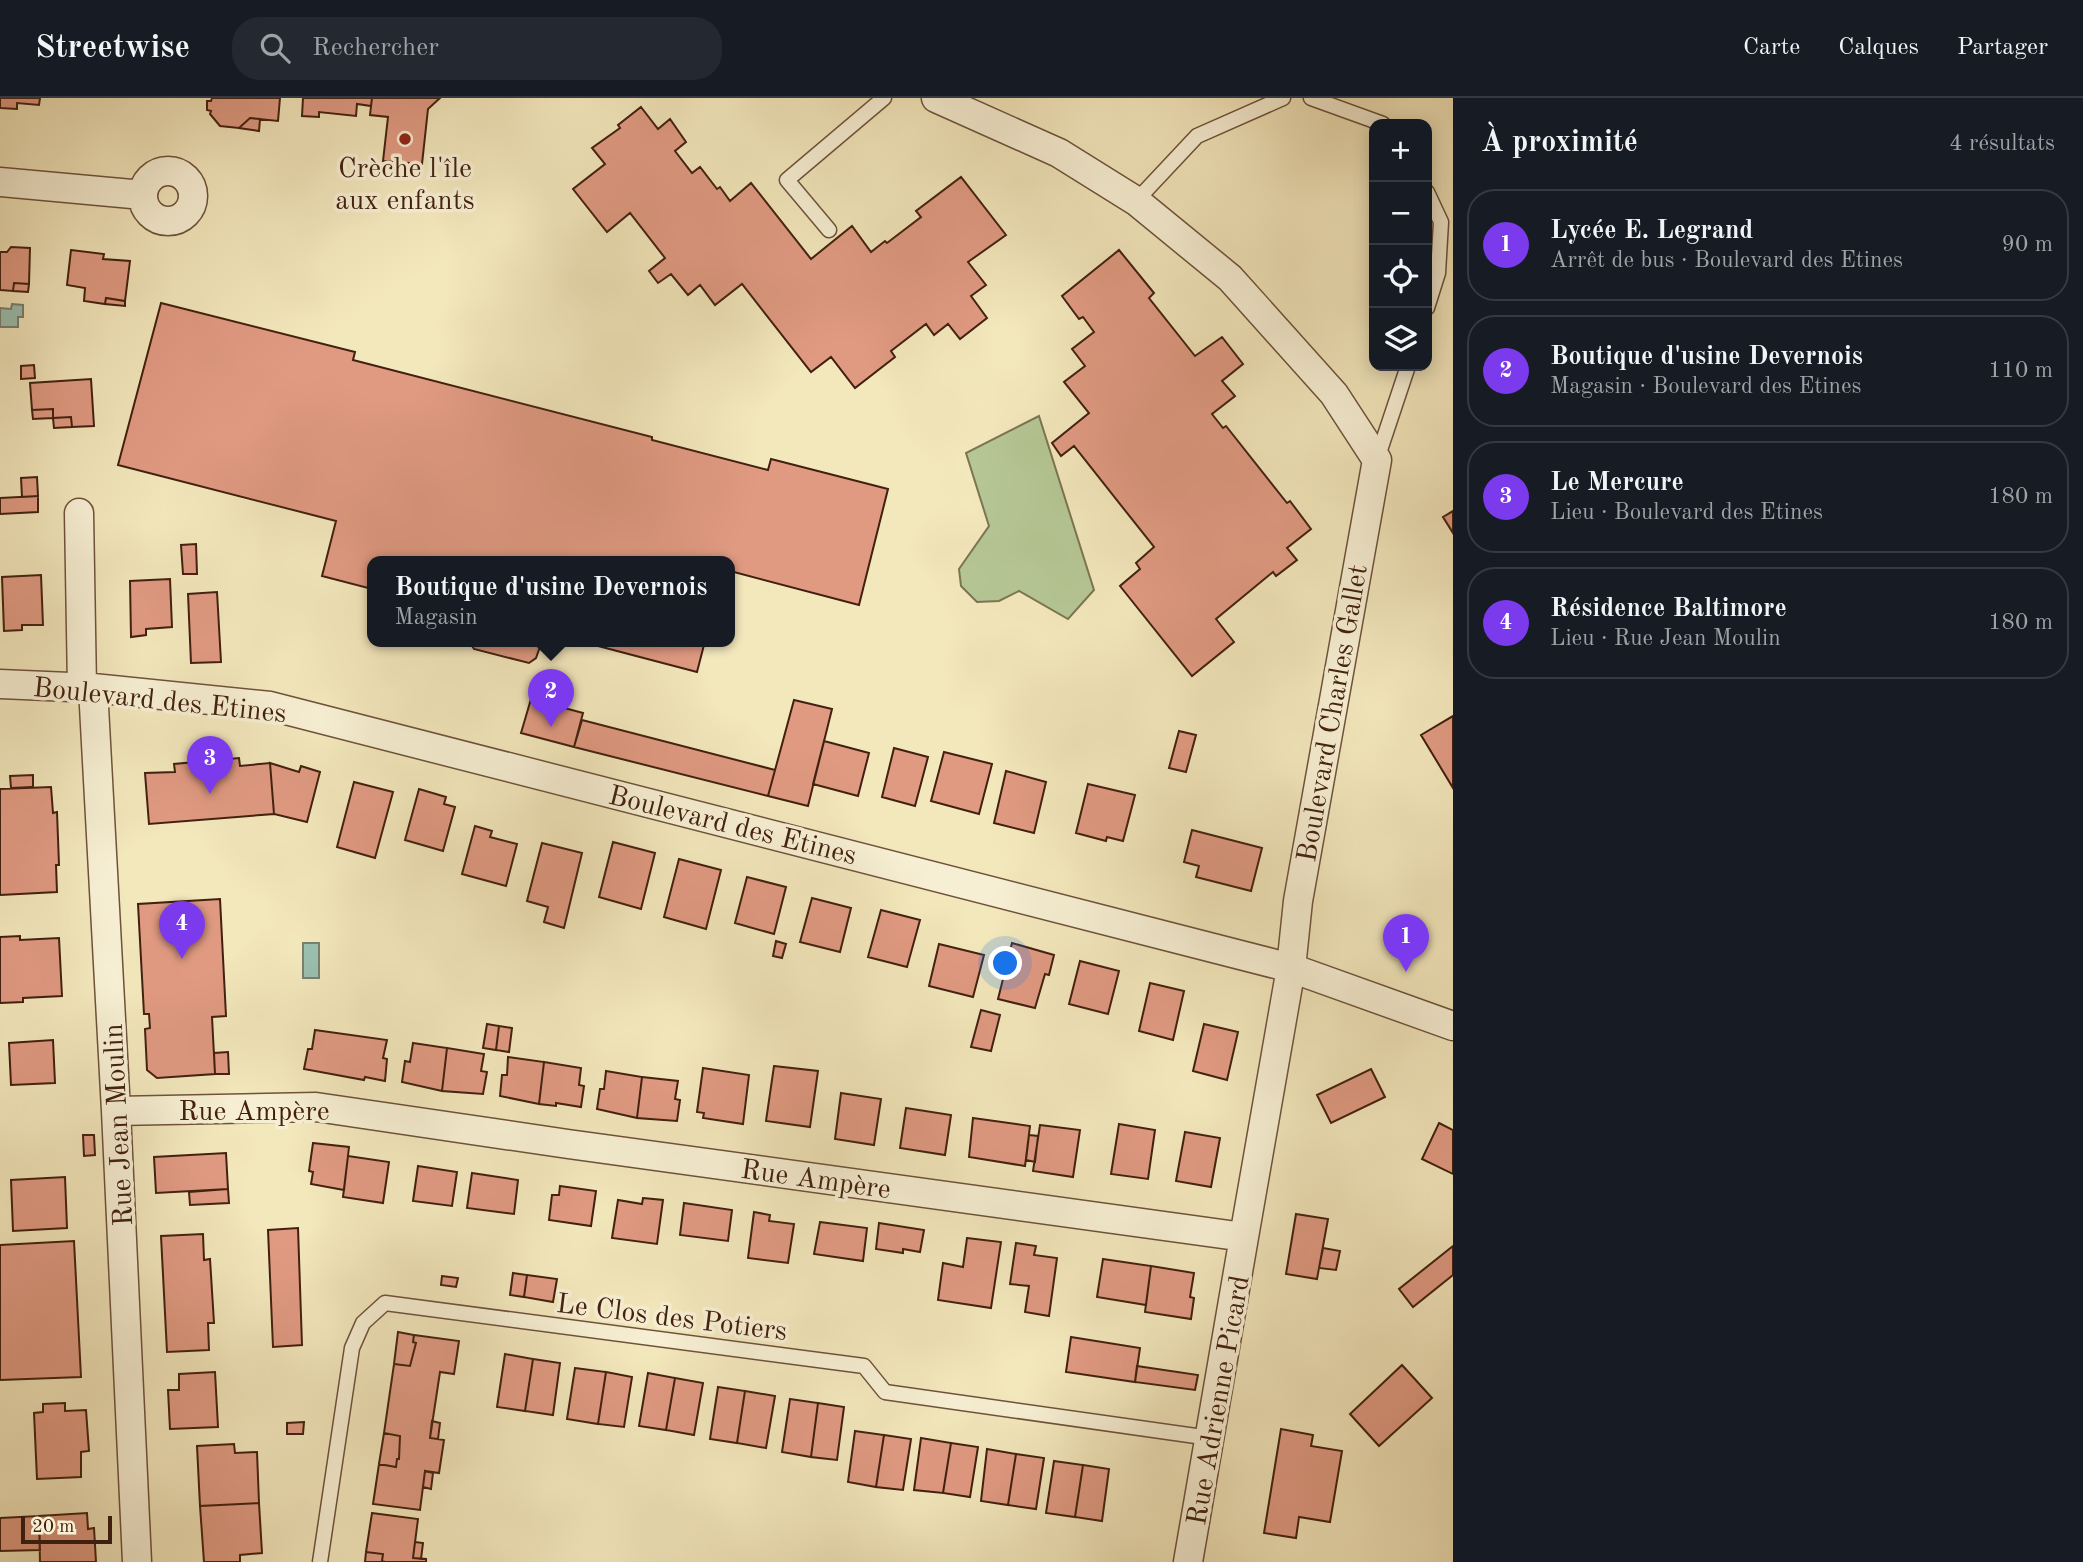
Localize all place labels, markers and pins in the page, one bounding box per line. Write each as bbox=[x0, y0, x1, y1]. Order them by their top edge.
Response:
marker: Crèche l'île aux enfants bbox=[397, 131, 413, 147]
place label: Crèche l'île aux enfants bbox=[335, 156, 475, 216]
pin: 2 bbox=[528, 669, 574, 727]
pin: 3 bbox=[187, 736, 233, 794]
pin: 4 bbox=[159, 901, 205, 959]
pin: 1 bbox=[1383, 914, 1429, 972]

